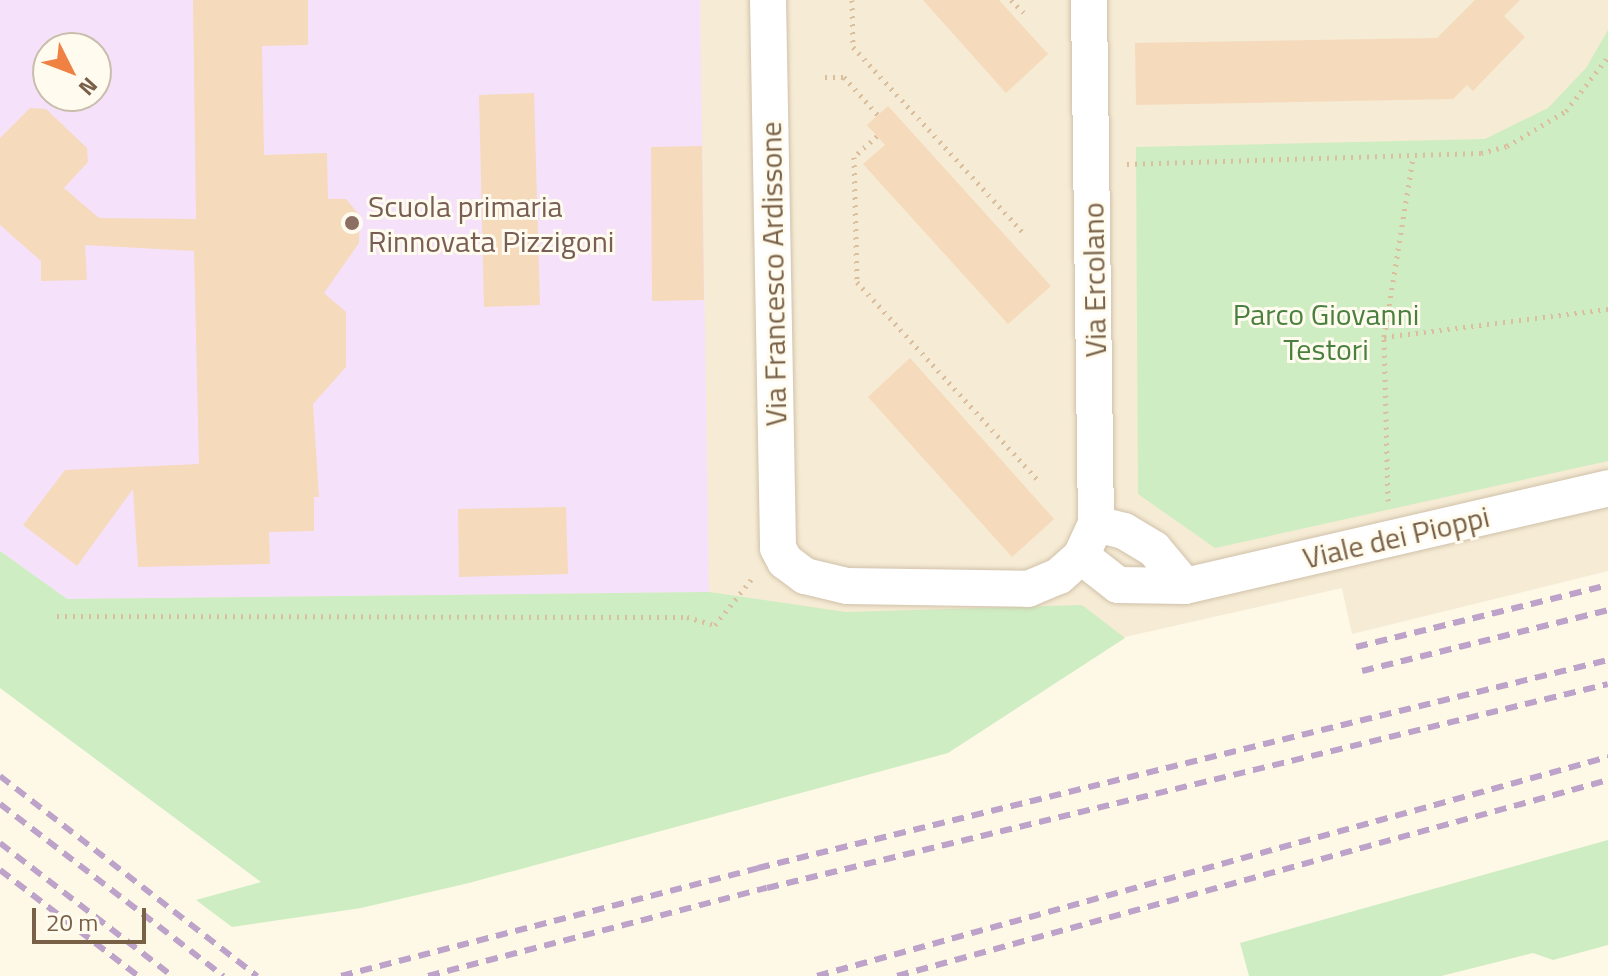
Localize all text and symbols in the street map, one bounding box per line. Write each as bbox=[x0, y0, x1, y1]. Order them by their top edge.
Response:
north arrow bbox=[32, 32, 112, 112]
text: N bbox=[71, 70, 106, 104]
street label: Via Francesco Ardissone bbox=[752, 121, 794, 427]
place label: Scuola primaria Rinnovata Pizzigoni bbox=[368, 188, 614, 258]
street label: Via Ercolano bbox=[1075, 202, 1113, 358]
marker: Scuola primaria Rinnovata Pizzigoni bbox=[343, 214, 361, 232]
park label: Parco Giovanni Testori bbox=[1233, 296, 1419, 366]
street label: Viale dei Pioppi bbox=[1299, 498, 1493, 576]
scale bar bbox=[36, 892, 150, 942]
text: 20 m bbox=[46, 904, 98, 940]

